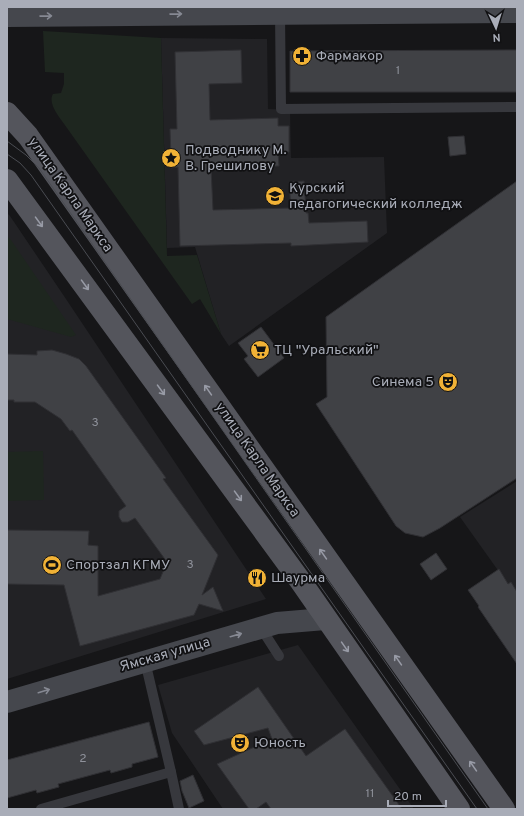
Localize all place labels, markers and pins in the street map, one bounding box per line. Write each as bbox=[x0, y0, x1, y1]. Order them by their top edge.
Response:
pharmacy icon: Фармакор bbox=[291, 45, 313, 67]
place label: Фармакор bbox=[316, 48, 383, 65]
place label: Подводнику М. В. Грешилову bbox=[185, 142, 287, 175]
place icon: Подводнику М. В. Грешилову bbox=[160, 147, 182, 169]
place label: Курский педагогический колледж bbox=[289, 180, 463, 213]
school or university icon: Курский педагогический колледж bbox=[264, 185, 286, 207]
supermarket icon: ТЦ "Уральский" bbox=[249, 339, 271, 361]
place label: ТЦ "Уральский" bbox=[274, 342, 379, 359]
theatre icon: Синема 5 bbox=[437, 371, 459, 393]
place label: Синема 5 bbox=[372, 374, 434, 391]
sports icon: Спортзал КГМУ bbox=[41, 554, 63, 576]
place label: Спортзал КГМУ bbox=[66, 557, 170, 574]
restaurant icon: Шаурма bbox=[246, 567, 268, 589]
place label: Шаурма bbox=[271, 570, 325, 587]
theatre icon: Юность bbox=[229, 732, 251, 754]
place label: Юность bbox=[254, 735, 306, 752]

